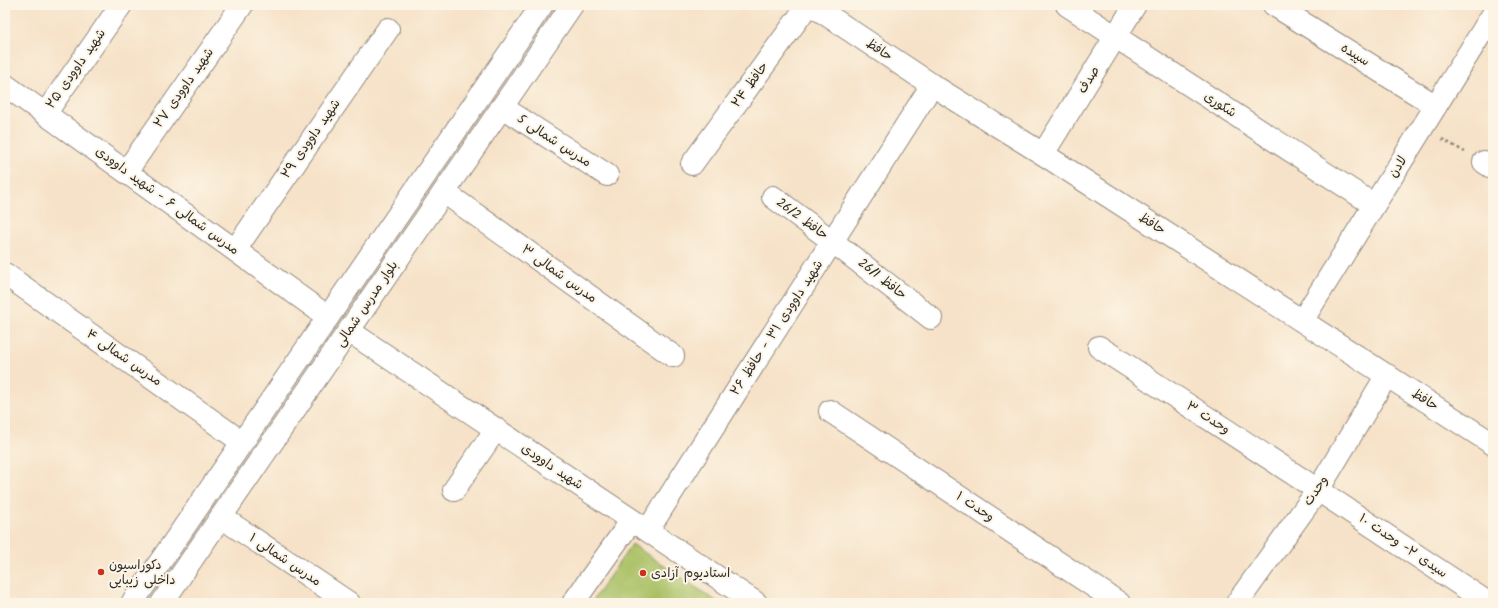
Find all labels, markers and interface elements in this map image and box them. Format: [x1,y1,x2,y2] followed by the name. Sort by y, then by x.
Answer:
[40,24,112,114] street label: شهید داوودی ۲۵
[861,33,897,67] street label: حافظ
[1336,38,1374,72] street label: سپیده
[148,43,220,133] street label: شهید داوودی ۲۷
[726,58,774,112] street label: حافظ ۲۴
[1072,62,1106,98] street label: صدف
[1199,87,1241,123] street label: شکوری
[276,95,346,183] street label: شهید داوودی ۲۹
[512,109,596,173] street label: مدرس شمالی 5
[91,141,243,261] street label: مدرس شمالی ۶ - شهید داوودی
[1383,152,1413,182] street label: لادن
[771,193,833,245] street label: حافظ 26/2
[1134,207,1170,241] street label: حافظ
[517,239,601,309] street label: مدرس شمالی ۳
[853,253,911,305] street label: حافظ 26/1
[330,256,404,352] street label: بلوار مدرس شمالی
[725,256,829,400] street label: شهید داوودی ۳۱ - حافظ ۲۶
[82,324,166,392] street label: مدرس شمالی ۴
[1407,383,1443,417] street label: حافظ
[1182,396,1234,440] street label: وحدت ۳
[517,438,587,496] street label: شهید داوودی
[1298,471,1334,511] street label: وحدت
[951,486,999,528] street label: وحدت ۱
[1354,508,1452,584] street label: سیدی ۲- وحدت ۱۰
[245,528,325,592] street label: مدرس شمالی ۱
[109,555,176,591] place label: دکوراسیون داخلی زیبایی
[651,563,730,584] place label: استادیوم آزادی
[96,567,106,577] marker: دکوراسیون داخلی زیبایی
[638,568,648,578] marker: استادیوم آزادی

